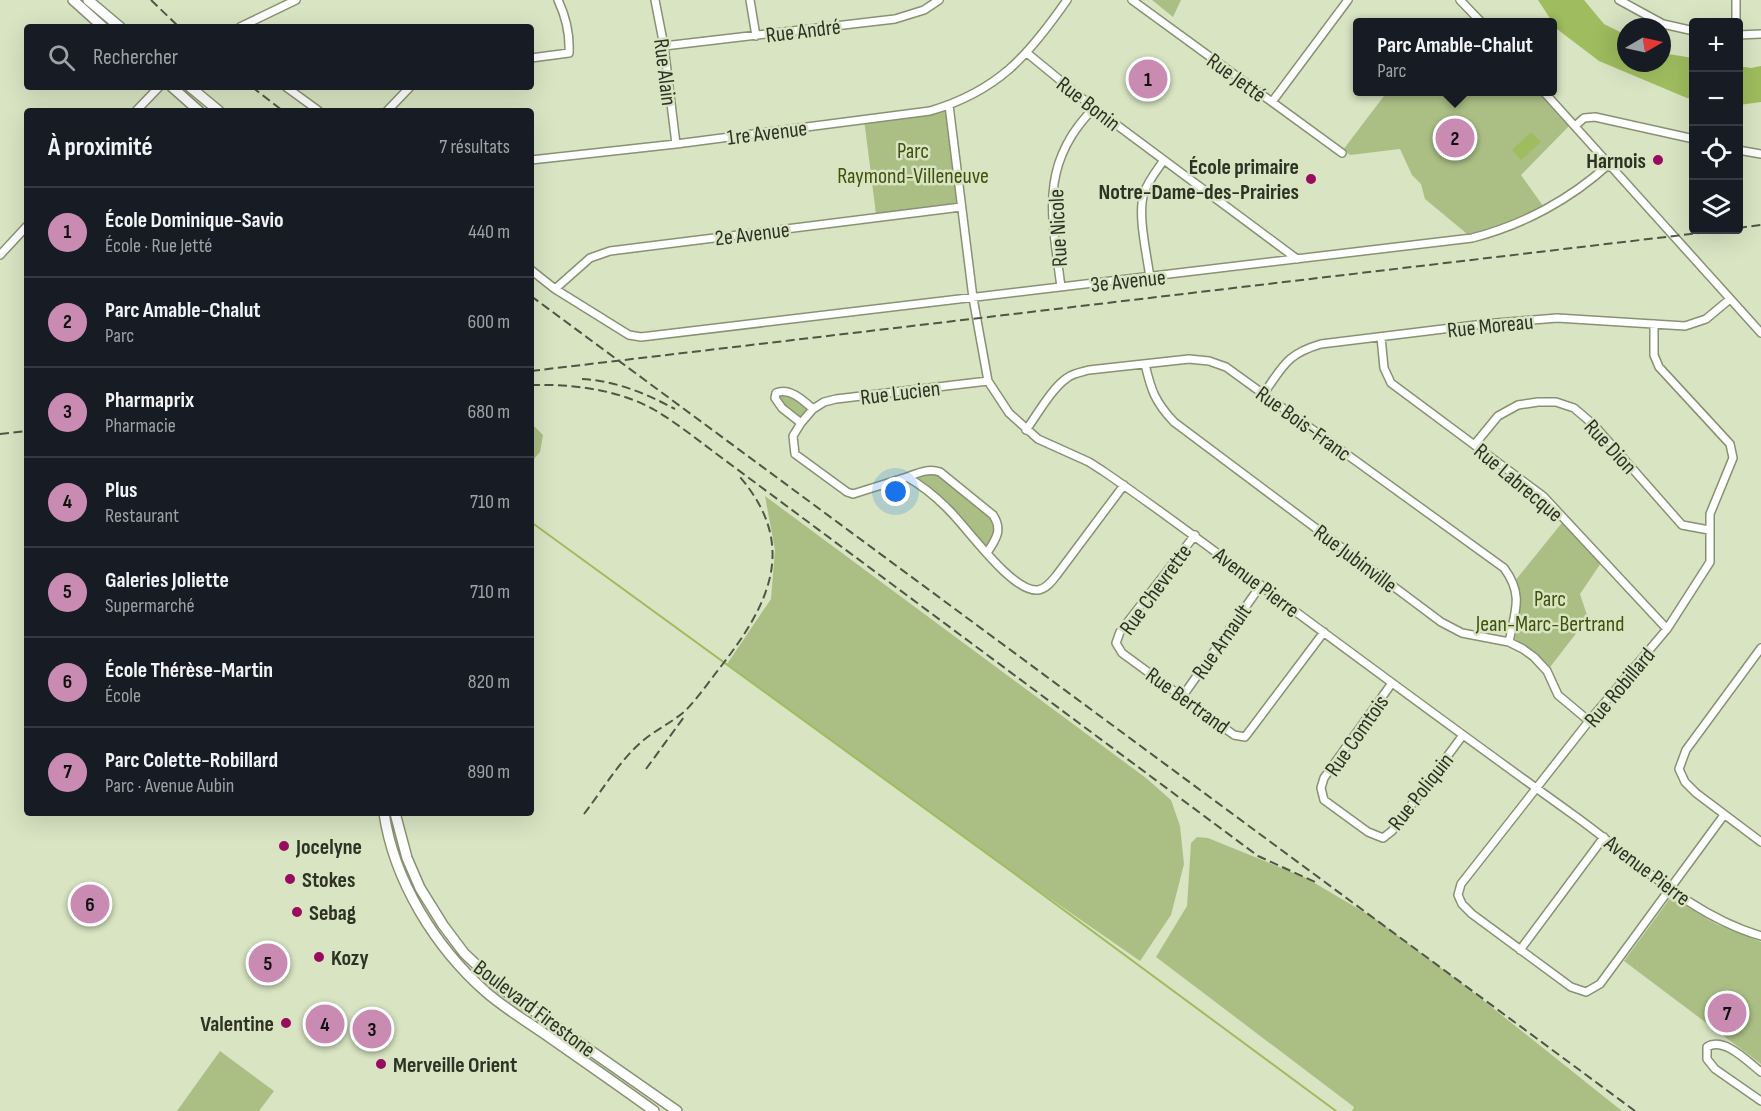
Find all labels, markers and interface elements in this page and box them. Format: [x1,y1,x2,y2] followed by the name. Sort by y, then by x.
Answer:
[764,14,842,49] street label: Rue André
[1353,18,1557,96] popup
[1617,18,1671,72] north arrow
[1689,18,1743,234] map controls
[1689,18,1743,72] button: +
[24,24,534,90] search box
[1377,32,1533,59] text: Parc Amable-Chalut
[647,37,682,107] street label: Rue Alain
[45,41,78,74] icon: search
[93,44,178,71] text: Rechercher
[1201,48,1271,109] street label: Rue Jetté
[1128,56,1168,101] pin: 1
[1377,59,1407,83] text: Parc
[1051,71,1125,137] street label: Rue Bonin
[1689,72,1743,126] button: −
[726,115,809,152] street label: 1re Avenue
[1436,116,1474,160] pin: 2
[1689,126,1743,180] button: locate
[48,132,153,163] text: À proximité
[439,135,510,159] text: 7 résultats
[837,138,989,190] park label: Parc Raymond-Villeneuve
[1586,148,1646,175] place label: Harnois
[1651,153,1665,167] marker: Harnois
[1098,154,1299,206] place label: École primaire Notre-Dame-des-Prairies
[1304,172,1318,186] marker: École primaire Notre-Dame-des-Prairies
[1689,180,1743,234] button: layers
[1043,188,1074,267] street label: Rue Nicole
[105,207,284,234] text: École Dominique-Savio
[713,217,791,252] street label: 2e Avenue
[64,220,71,244] text: 1
[468,220,510,244] text: 440 m
[105,234,212,258] text: École · Rue Jetté
[1089,264,1167,299] street label: 3e Avenue
[105,297,261,324] text: Parc Amable-Chalut
[1446,309,1535,344] street label: Rue Moreau
[63,310,72,334] text: 2
[467,310,510,334] text: 600 m
[105,324,134,348] text: Parc
[859,375,942,412] street label: Rue Lucien
[1250,380,1356,468] street label: Rue Bois-Franc
[105,387,194,414] text: Pharmaprix
[63,400,72,424] text: 3
[468,400,510,424] text: 680 m
[105,414,176,438] text: Pharmacie
[1578,414,1642,480] street label: Rue Dion
[1468,438,1568,528] street label: Rue Labrecque
[105,477,137,504] text: Plus
[881,477,910,506] your location
[63,490,72,514] text: 4
[470,490,510,514] text: 710 m
[105,504,179,528] text: Restaurant
[1308,519,1402,599] street label: Rue Jubinville
[1114,539,1198,641] street label: Rue Chevrette
[1207,542,1304,624] street label: Avenue Pierre
[105,567,229,594] text: Galeries Joliette
[63,580,72,604] text: 5
[470,580,510,604] text: 710 m
[1475,586,1624,638] park label: Parc Jean-Marc-Bertrand
[105,594,195,618] text: Supermarché
[1187,599,1258,685] street label: Rue Arnault
[1579,643,1661,733] street label: Rue Robillard
[105,657,273,684] text: École Thérèse-Martin
[1140,662,1234,741] street label: Rue Bertrand
[63,670,72,694] text: 6
[468,670,510,694] text: 820 m
[105,684,141,708] text: École
[1319,690,1395,782] street label: Rue Comtois
[105,747,278,774] text: Parc Colette-Robillard
[1383,748,1460,836] street label: Rue Poliquin
[63,760,72,784] text: 7
[467,760,510,784] text: 890 m
[105,774,234,798] text: Parc · Avenue Aubin
[1598,830,1695,912] street label: Avenue Pierre
[295,834,362,861] place label: Jocelyne
[277,839,291,853] marker: Jocelyne
[302,867,355,894] place label: Stokes
[283,872,297,886] marker: Stokes
[70,882,110,926] pin: 6
[309,900,356,927] place label: Sebag
[290,905,304,919] marker: Sebag
[248,940,288,986] pin: 5
[331,945,369,972] place label: Kozy
[312,950,326,964] marker: Kozy
[468,955,600,1064] street label: Boulevard Firestone
[1708,990,1746,1036] pin: 7
[306,1002,344,1046] pin: 4
[352,1006,392,1052] pin: 3
[200,1011,274,1038] place label: Valentine
[279,1016,293,1030] marker: Valentine
[393,1052,517,1079] place label: Merveille Orient
[374,1057,388,1071] marker: Merveille Orient

